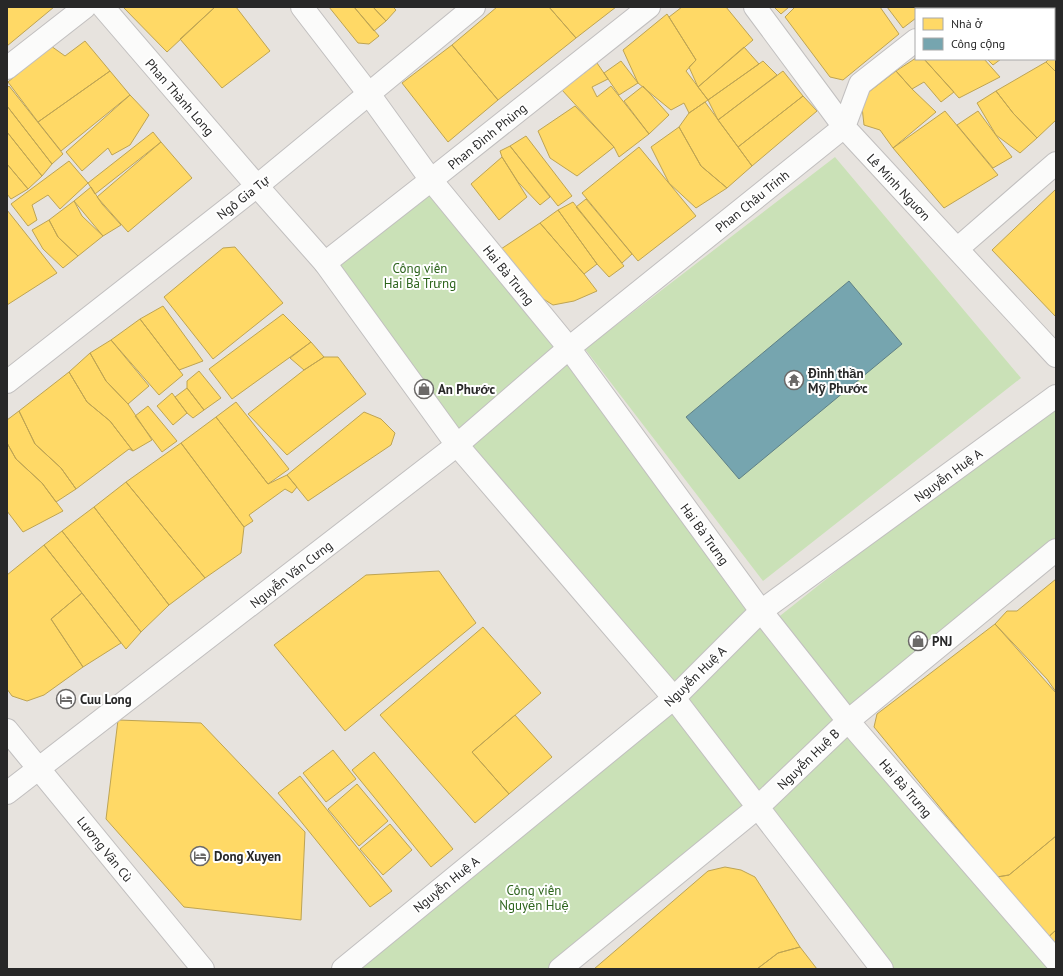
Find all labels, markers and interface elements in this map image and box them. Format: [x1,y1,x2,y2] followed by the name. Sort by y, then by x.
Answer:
[915,8,1055,60] legend
[951,16,983,31] text: Nhà ở
[951,36,1005,51] text: Công cộng
[142,55,218,139] street label: Phan Thành Long
[444,99,530,173] street label: Phan Đình Phùng
[863,150,934,225] street label: Lê Minh Nguơn
[712,166,793,236] street label: Phan Châu Trinh
[213,171,274,223] street label: Ngô Gia Tự
[479,242,538,309] street label: Hai Bà Trưng
[384,260,456,292] park label: Công viên Hai Bà Trưng
[807,365,868,397] place label: Đình thần Mỹ Phước
[783,369,805,391] temple icon: Đình thần Mỹ Phước
[413,378,435,400] shop icon: An Phước
[438,381,495,398] place label: An Phước
[911,445,986,506] street label: Nguyễn Huệ A
[676,500,733,569] street label: Hai Bà Trưng
[247,537,336,612] street label: Nguyễn Văn Cưng
[907,630,929,652] shop icon: PNJ
[932,633,952,650] place label: PNJ
[661,642,730,710] street label: Nguyễn Huệ A
[55,688,77,710] hotel icon: Cuu Long
[80,691,132,708] place label: Cuu Long
[773,725,843,793] street label: Nguyễn Huệ B
[875,755,936,821] street label: Hai Bà Trưng
[73,813,136,886] street label: Lương Vãn Cù
[189,845,211,867] hotel icon: Dong Xuyen
[214,848,281,865] place label: Dong Xuyen
[410,852,483,916] street label: Nguyễn Huệ A
[499,882,569,914] park label: Công viên Nguyễn Huệ

